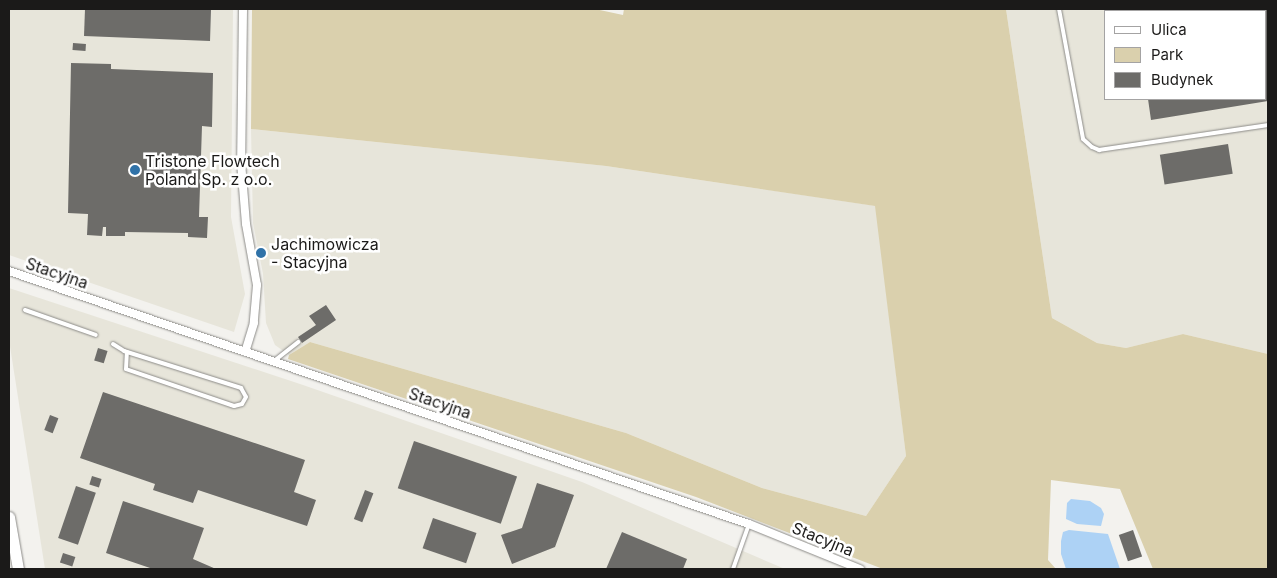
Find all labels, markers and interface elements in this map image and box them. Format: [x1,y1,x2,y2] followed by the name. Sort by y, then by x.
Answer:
[1104,10,1267,100] legend
[1151,20,1187,39] text: Ulica
[1151,45,1183,64] text: Park
[1151,70,1213,89] text: Budynek
[145,151,280,189] place label: Tristone Flowtech Poland Sp. z o.o.
[129,164,141,176] marker: Tristone Flowtech Poland Sp. z o.o.
[271,234,379,272] place label: Jachimowicza - Stacyjna
[255,247,267,259] marker: Jachimowicza - Stacyjna
[23,253,91,293] street label: Stacyjna
[406,383,474,423] street label: Stacyjna
[789,518,857,560] street label: Stacyjna

